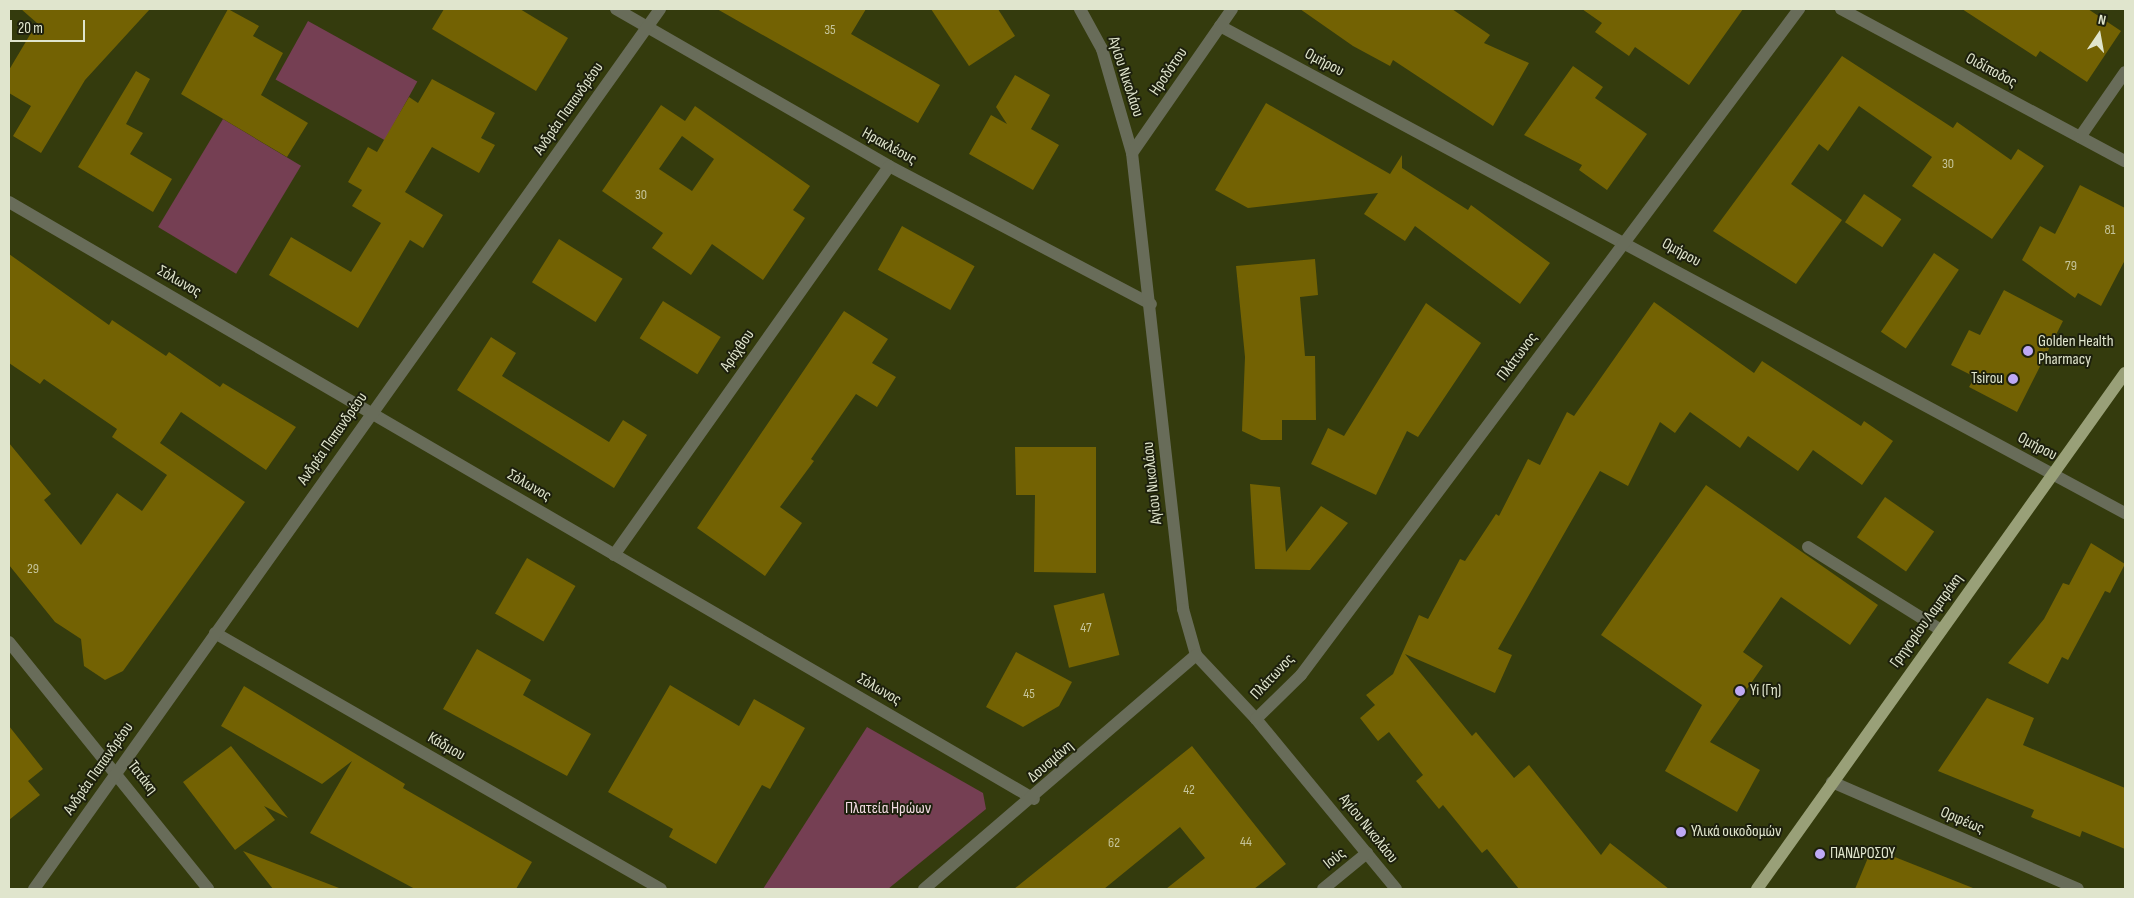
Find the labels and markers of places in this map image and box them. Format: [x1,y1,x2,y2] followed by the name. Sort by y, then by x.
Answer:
[2038,332,2114,370] place label: Golden Health Pharmacy
[2022,345,2034,357] marker: Golden Health Pharmacy
[1971,369,2003,389] place label: Tsirou
[2007,373,2019,385] marker: Tsirou
[1750,681,1781,701] place label: Yi (Γη)
[1734,685,1746,697] marker: Yi (Γη)
[1691,822,1781,842] place label: Υλικά οικοδομών
[1675,826,1687,838] marker: Υλικά οικοδομών
[1830,844,1895,864] place label: ΠΑΝΔΡΟΣΟΥ
[1814,848,1826,860] marker: ΠΑΝΔΡΟΣΟΥ

